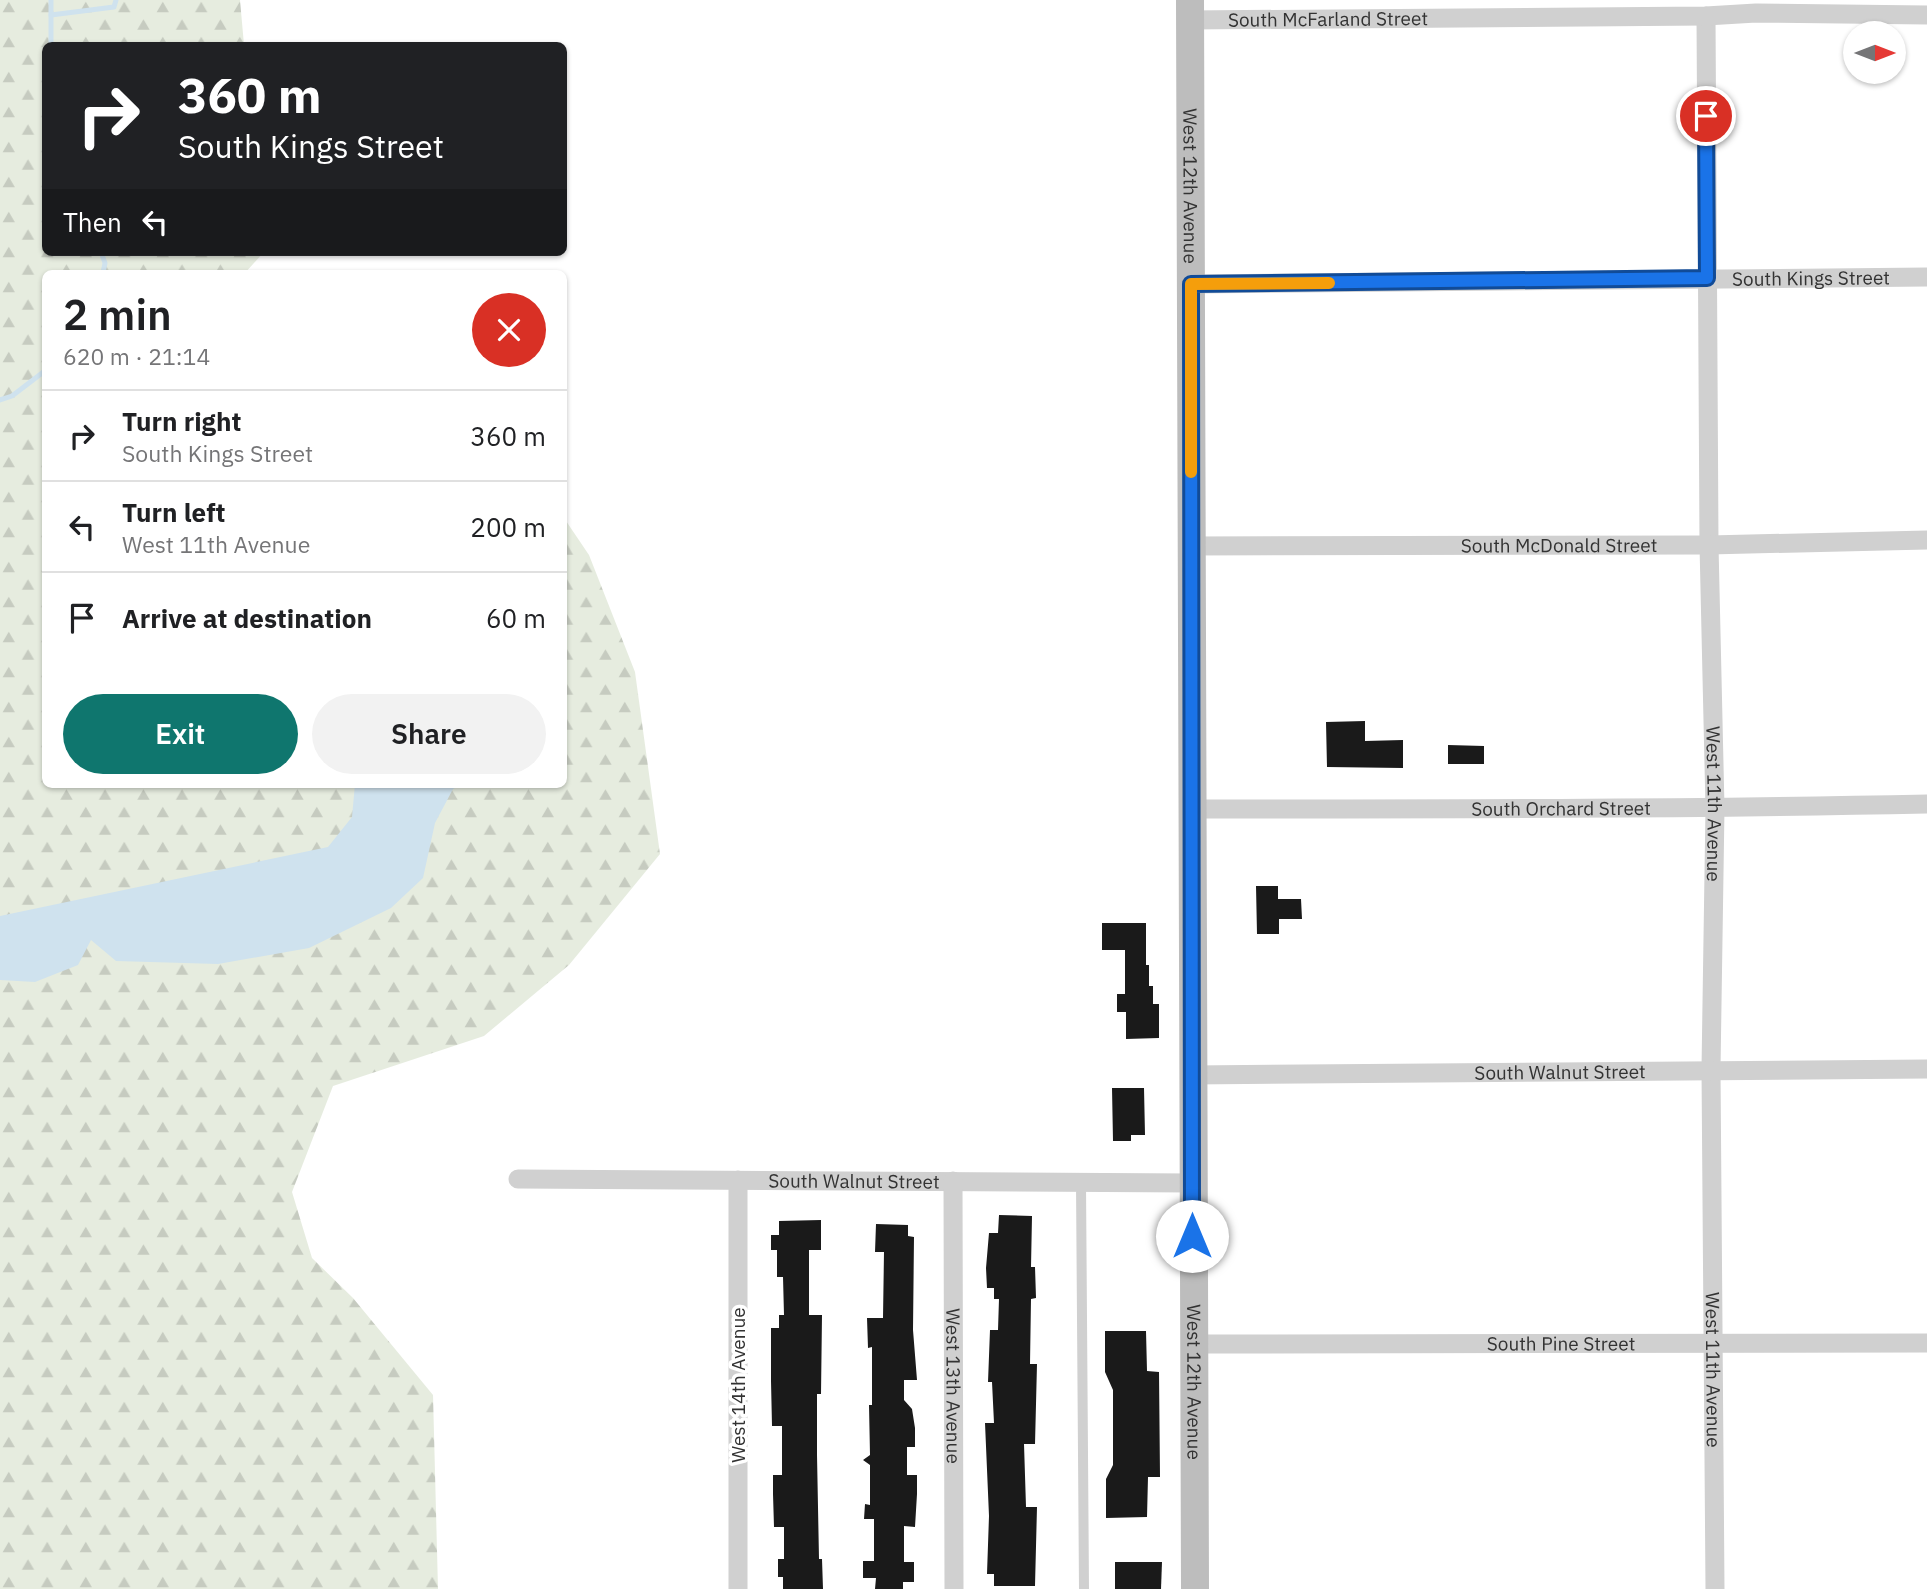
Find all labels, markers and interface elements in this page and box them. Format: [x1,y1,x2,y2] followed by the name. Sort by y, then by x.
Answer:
[1228,6,1428,32] street label: South McFarland Street
[1843,21,1906,84] north arrow
[1843,21,1906,84] map controls
[178,63,322,126] text: 360 m
[63,70,154,161] icon: right
[1676,86,1736,146] pin
[1687,97,1725,135] icon: arrive
[1178,108,1203,264] street label: West 12th Avenue
[178,125,444,167] text: South Kings Street
[136,203,174,241] icon: left
[63,205,122,239] text: Then
[1732,265,1890,291] street label: South Kings Street
[63,287,172,342] text: 2 min
[472,293,546,367] button: close
[63,341,210,371] text: 620 m · 21:14
[122,404,241,438] text: Turn right
[63,417,101,455] icon: right
[470,419,546,453] text: 360 m
[122,438,313,468] text: South Kings Street
[122,495,225,529] text: Turn left
[63,508,101,546] icon: left
[470,510,546,544] text: 200 m
[122,529,310,559] text: West 11th Avenue
[1461,533,1657,557] street label: South McDonald Street
[63,599,101,637] icon: arrive
[122,601,372,635] text: Arrive at destination
[486,601,546,635] text: 60 m
[63,694,298,774] button: Exit
[312,694,546,774] button: Share
[1701,726,1727,882] street label: West 11th Avenue
[1471,796,1651,821] street label: South Orchard Street
[1474,1059,1646,1085] street label: South Walnut Street
[768,1168,940,1194] street label: South Walnut Street
[1155,1199,1229,1273] position arrow
[1701,1292,1726,1448] street label: West 11th Avenue
[1182,1304,1207,1460] street label: West 12th Avenue
[726,1307,750,1463] street label: West 14th Avenue
[941,1308,966,1464] street label: West 13th Avenue
[1487,1331,1635,1356] street label: South Pine Street

